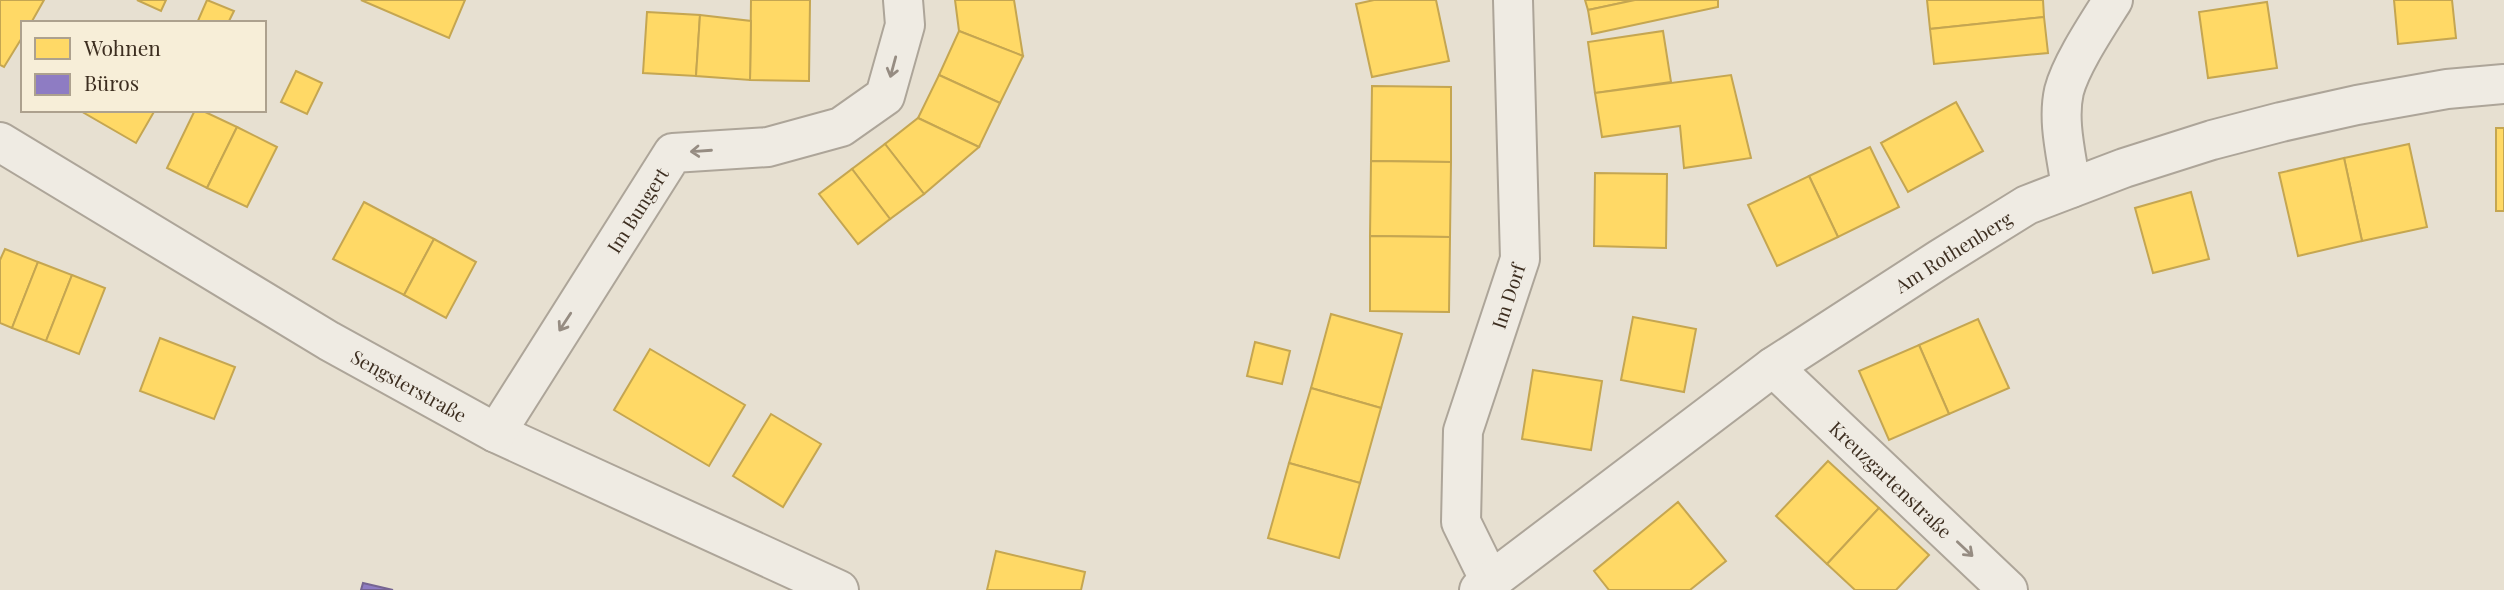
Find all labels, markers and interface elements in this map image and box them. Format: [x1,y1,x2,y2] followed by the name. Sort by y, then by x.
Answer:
[21,21,266,112] legend
[83,33,161,61] text: Wohnen
[886,55,899,77] one-way arrow
[84,68,139,96] text: Büros
[690,145,713,158] one-way arrow
[600,162,674,258] street label: Im Bungert
[1889,205,2017,299] street label: Am Rothenberg
[1485,259,1531,332] street label: Im Dorf
[558,311,572,331] one-way arrow
[347,343,472,427] street label: Sengsterstraße
[1824,415,1958,544] street label: Kreuzgartenstraße
[1955,540,1973,557] one-way arrow

